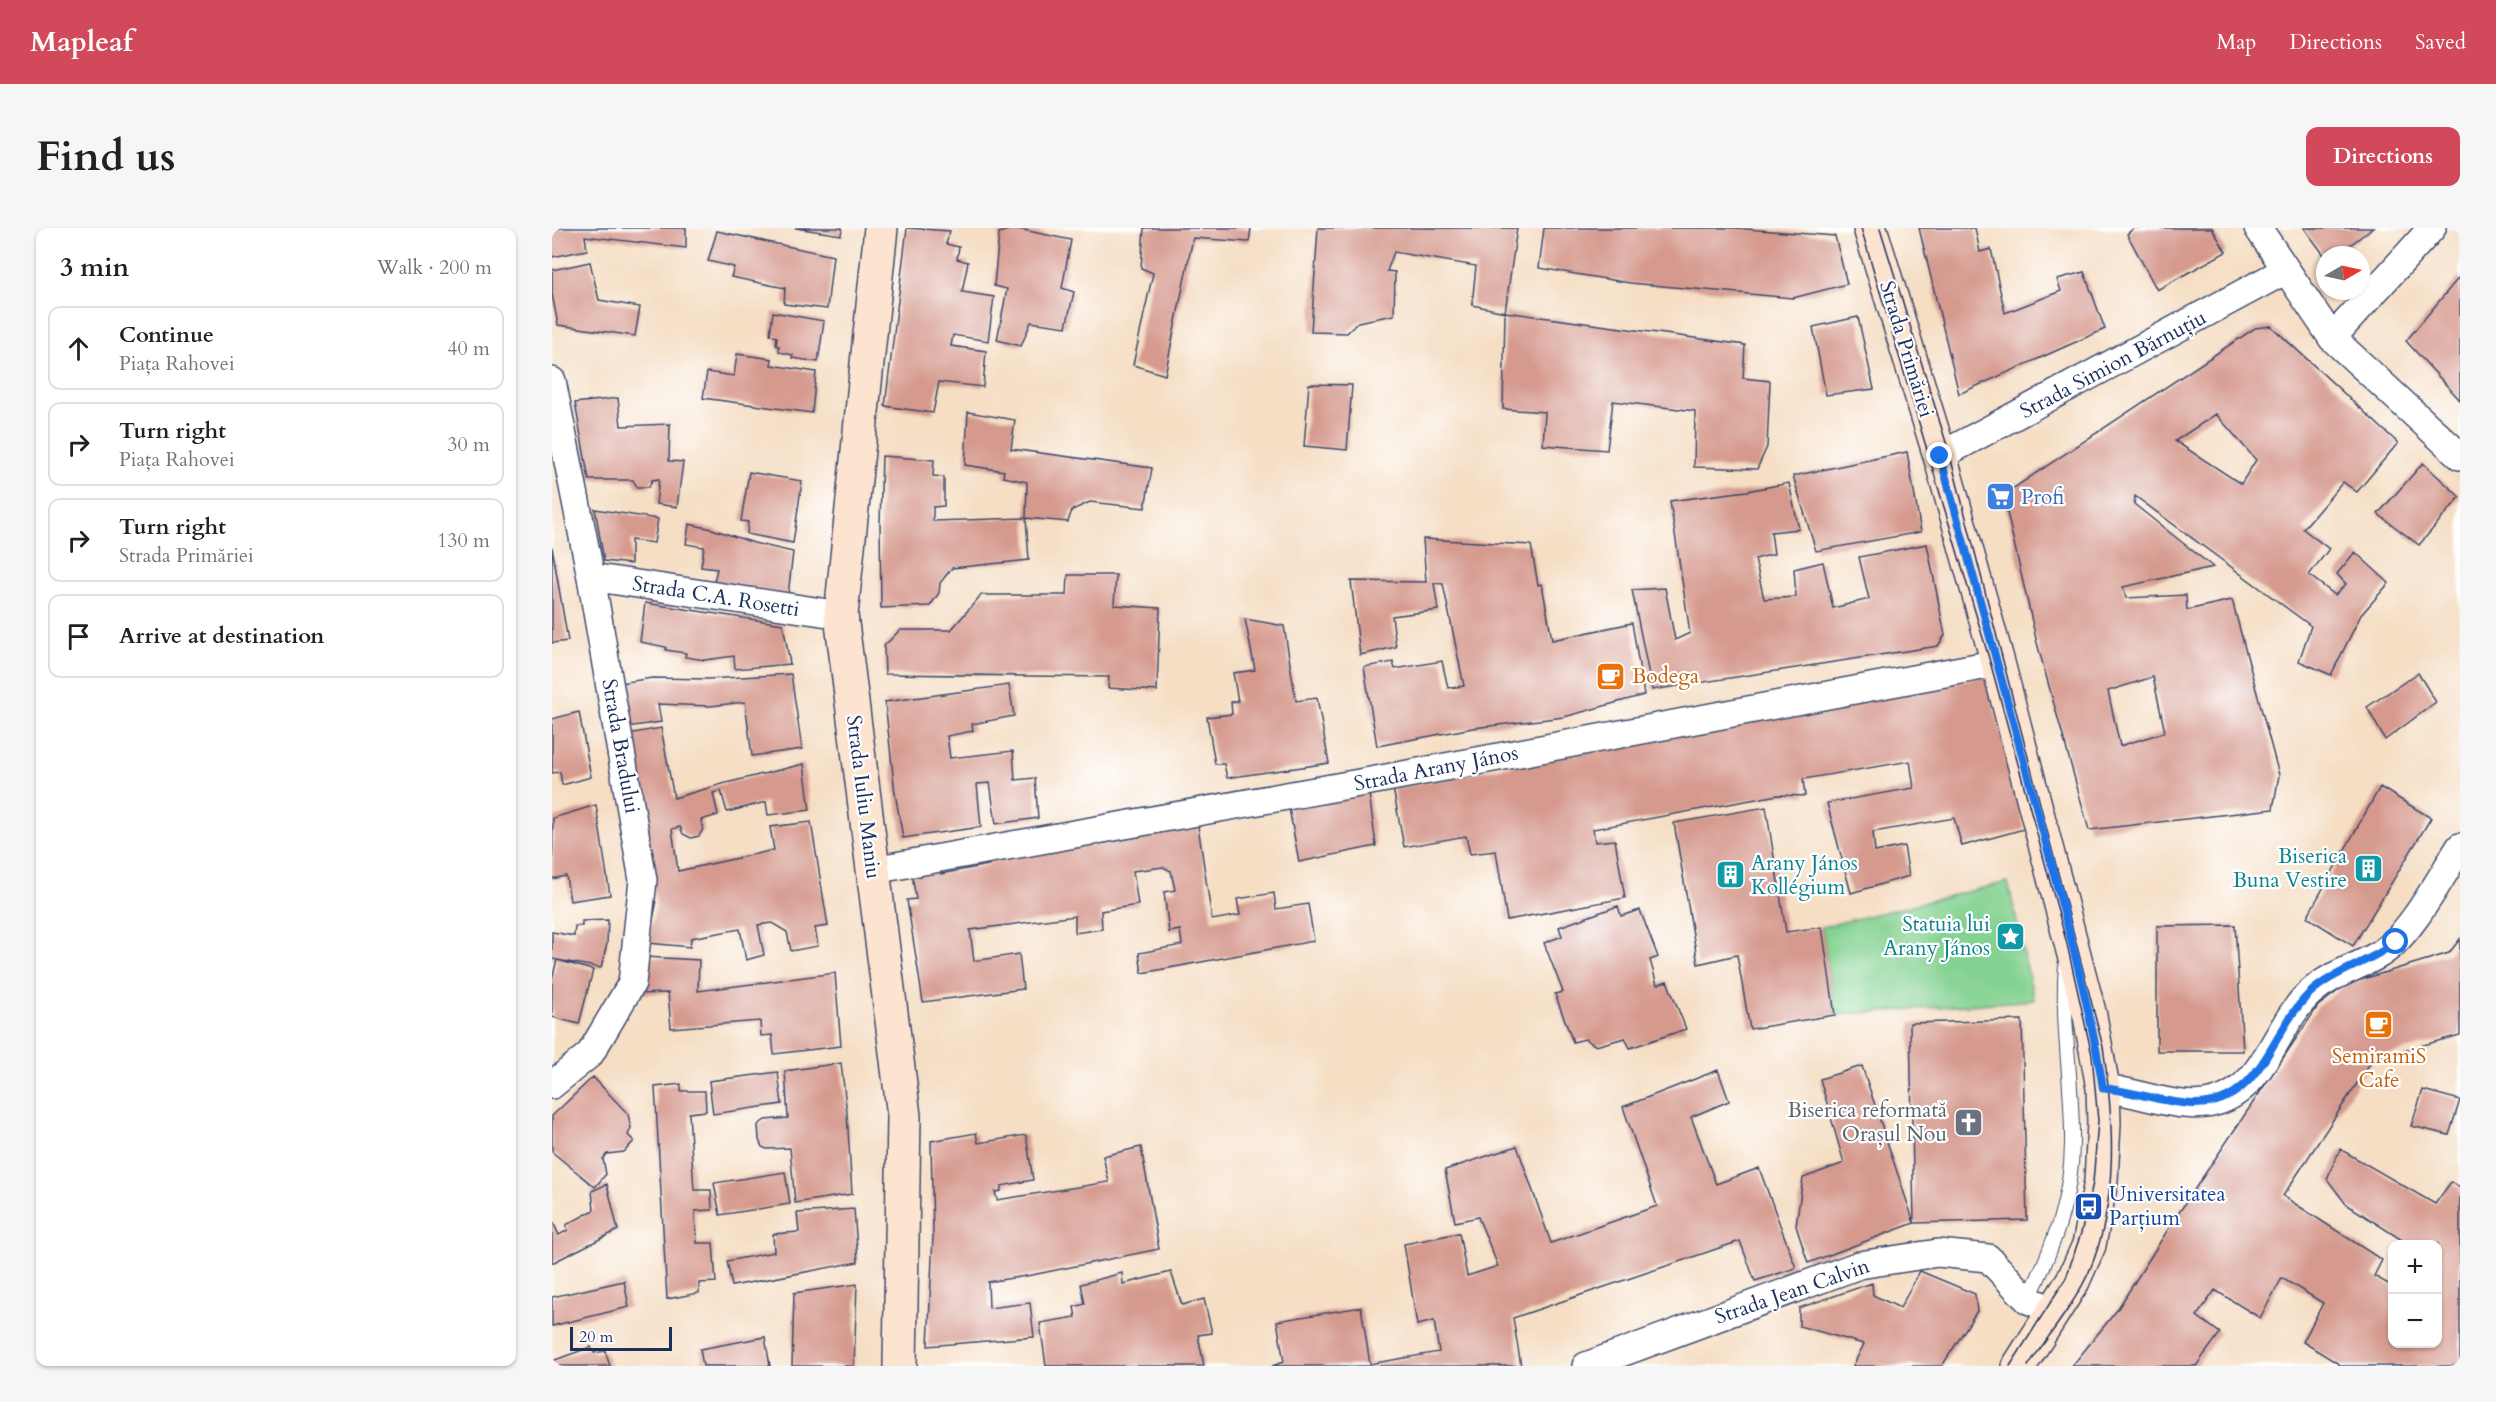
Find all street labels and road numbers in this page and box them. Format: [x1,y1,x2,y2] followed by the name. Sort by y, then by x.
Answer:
[1872,277,1941,421] street label: Strada Primăriei
[2015,303,2212,426] street label: Strada Simion Bărnuțiu
[630,569,802,624] street label: Strada C.A. Rosetti
[594,676,647,816] street label: Strada Bradului
[839,713,888,881] street label: Strada Iuliu Maniu
[1352,738,1521,799] street label: Strada Arany János
[1711,1251,1874,1332] street label: Strada Jean Calvin

